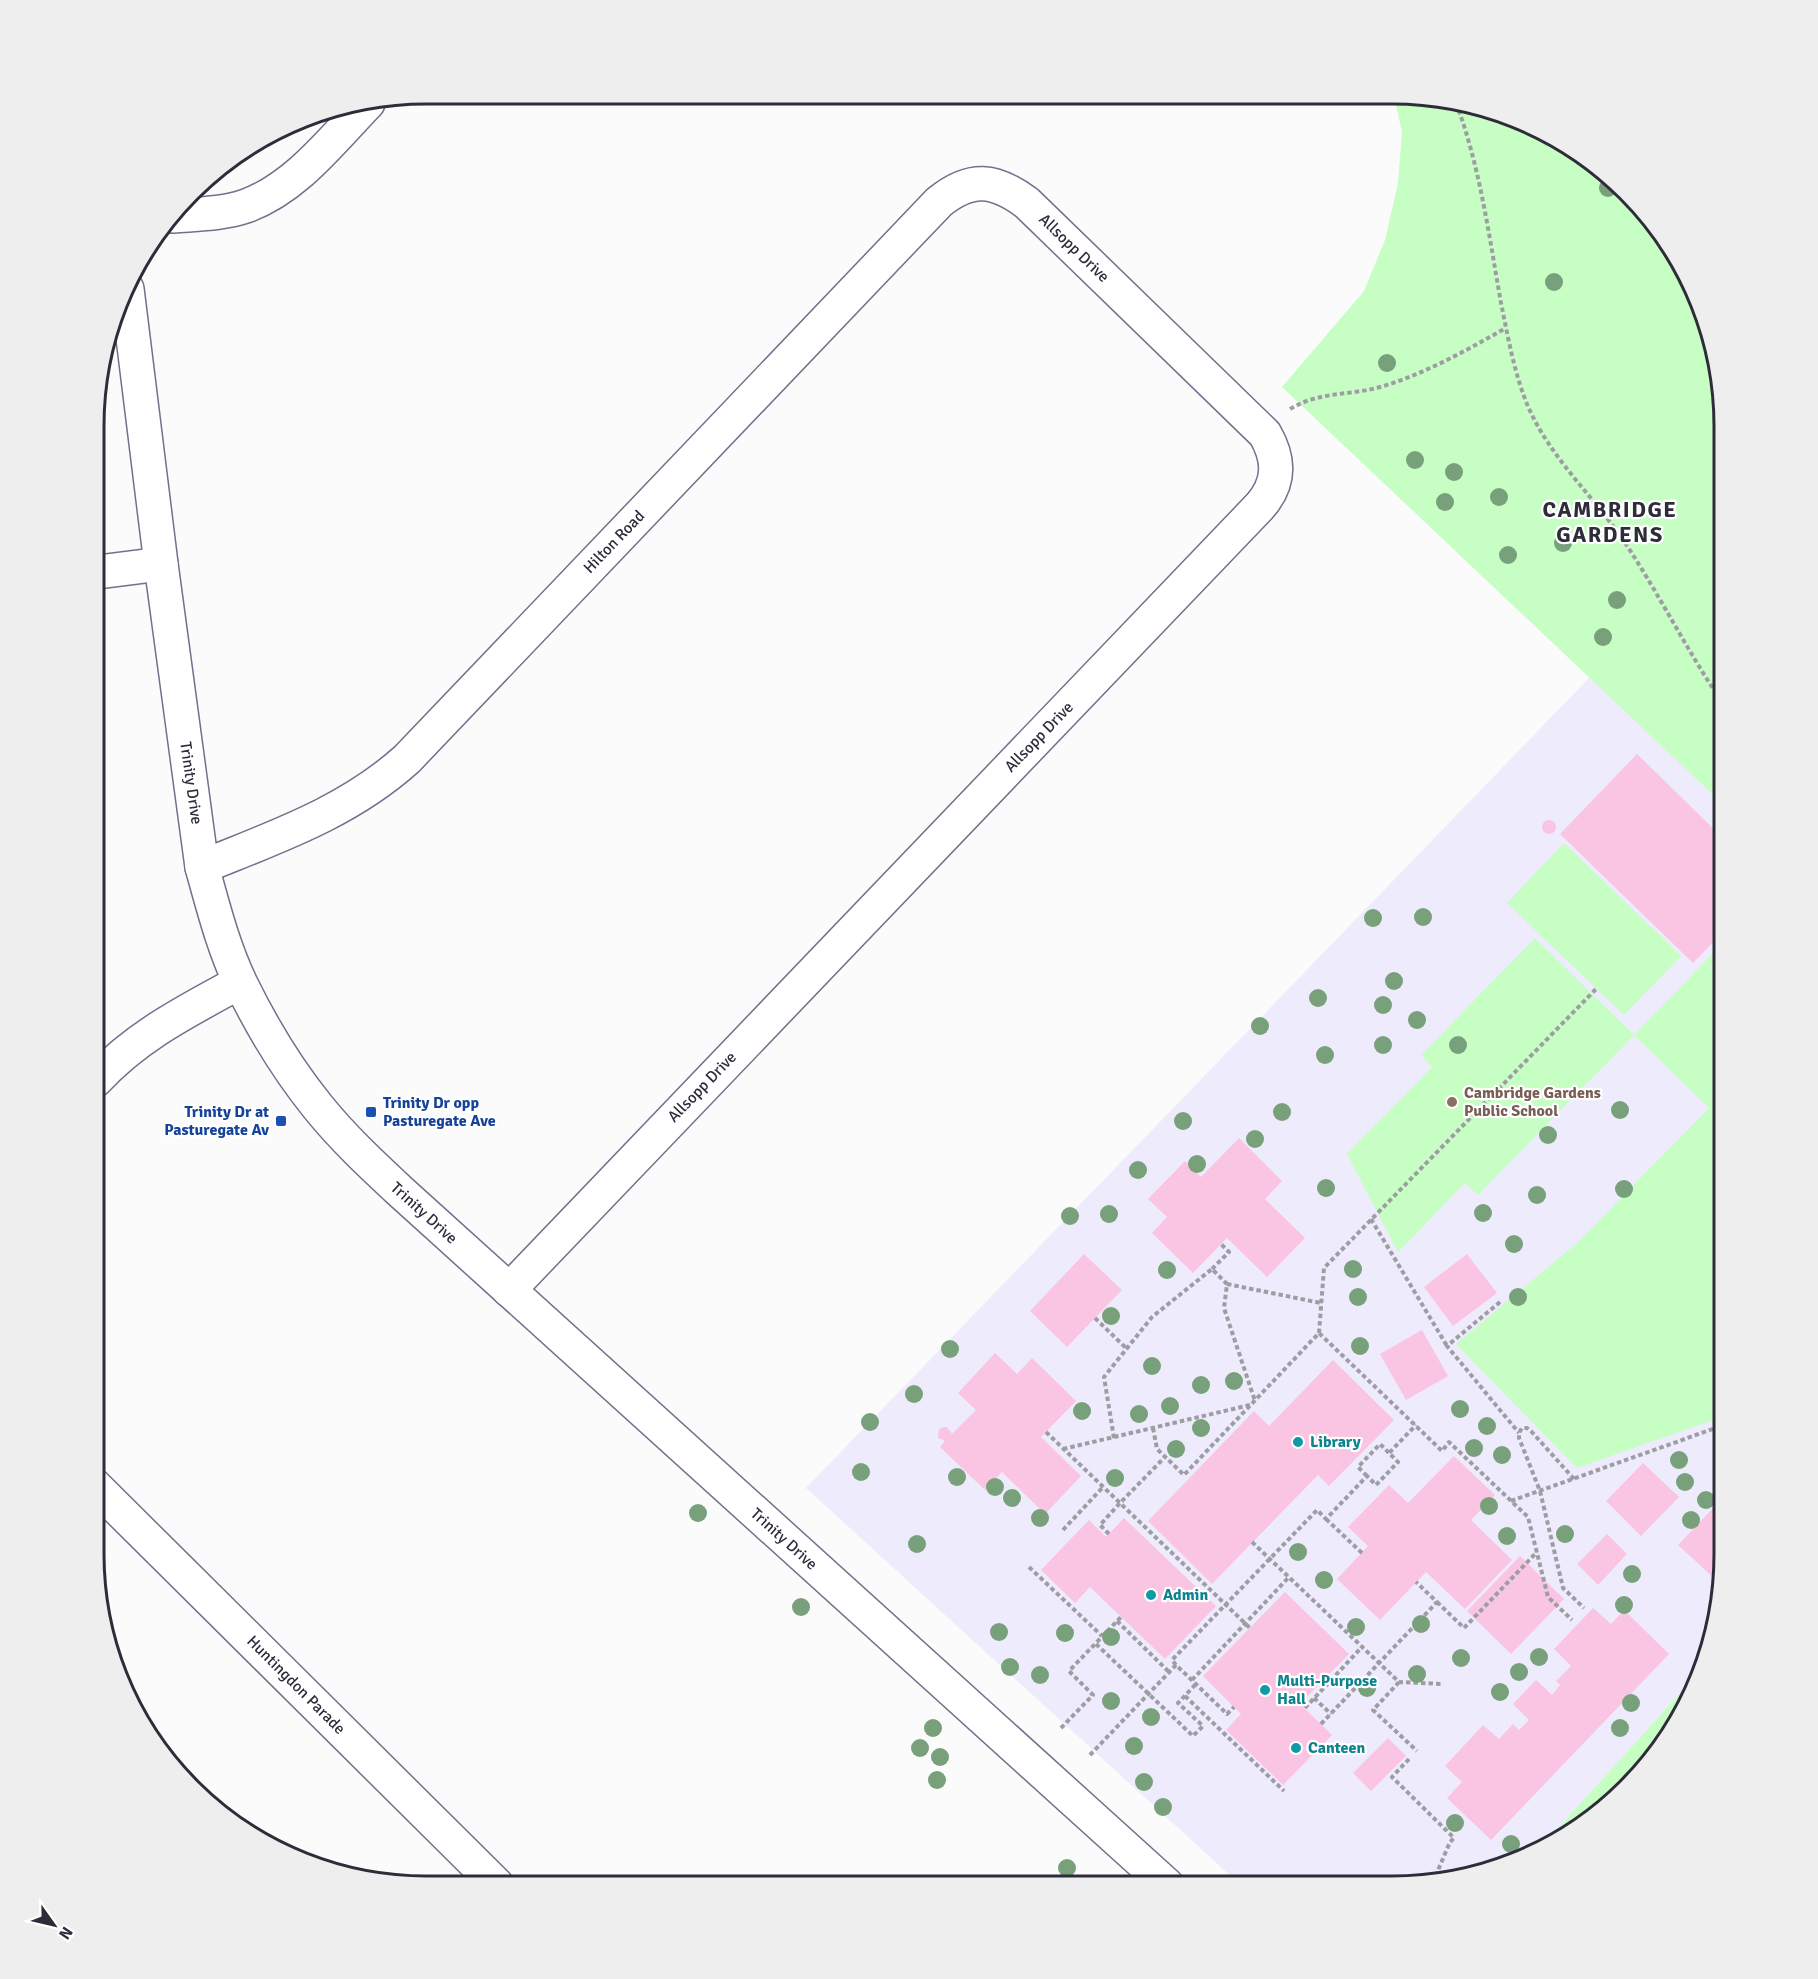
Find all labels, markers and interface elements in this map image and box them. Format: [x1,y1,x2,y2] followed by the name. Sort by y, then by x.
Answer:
[1035,209,1113,287] street label: Allsopp Drive
[1543,496,1677,548] district label: CAMBRIDGE GARDENS
[579,506,649,578] street label: Hilton Road
[1000,698,1078,776] street label: Allsopp Drive
[175,740,207,826] street label: Trinity Drive
[663,1048,741,1126] street label: Allsopp Drive
[1464,1083,1601,1121] place label: Cambridge Gardens Public School
[383,1093,496,1131] place label: Trinity Dr opp Pasturegate Ave
[1445,1095,1459,1109] marker: Cambridge Gardens Public School
[164,1102,269,1140] place label: Trinity Dr at Pasturegate Av
[364,1105,378,1119] marker: Trinity Dr opp Pasturegate Ave
[274,1114,288,1128] marker: Trinity Dr at Pasturegate Av
[386,1178,462,1248] street label: Trinity Drive
[1310,1432,1361,1452] place label: Library
[1291,1435,1305,1449] marker: Library
[746,1504,822,1574] street label: Trinity Drive
[1163,1585,1208,1605] place label: Admin
[1144,1588,1158,1602] marker: Admin
[242,1631,350,1739] street label: Huntingdon Parade
[1277,1671,1377,1709] place label: Multi-Purpose Hall
[1258,1683,1272,1697] marker: Multi-Purpose Hall
[1308,1738,1365,1758] place label: Canteen
[1289,1741,1303,1755] marker: Canteen
[24,1895,84,1955] north arrow
[54,1923,77,1943] text: N

